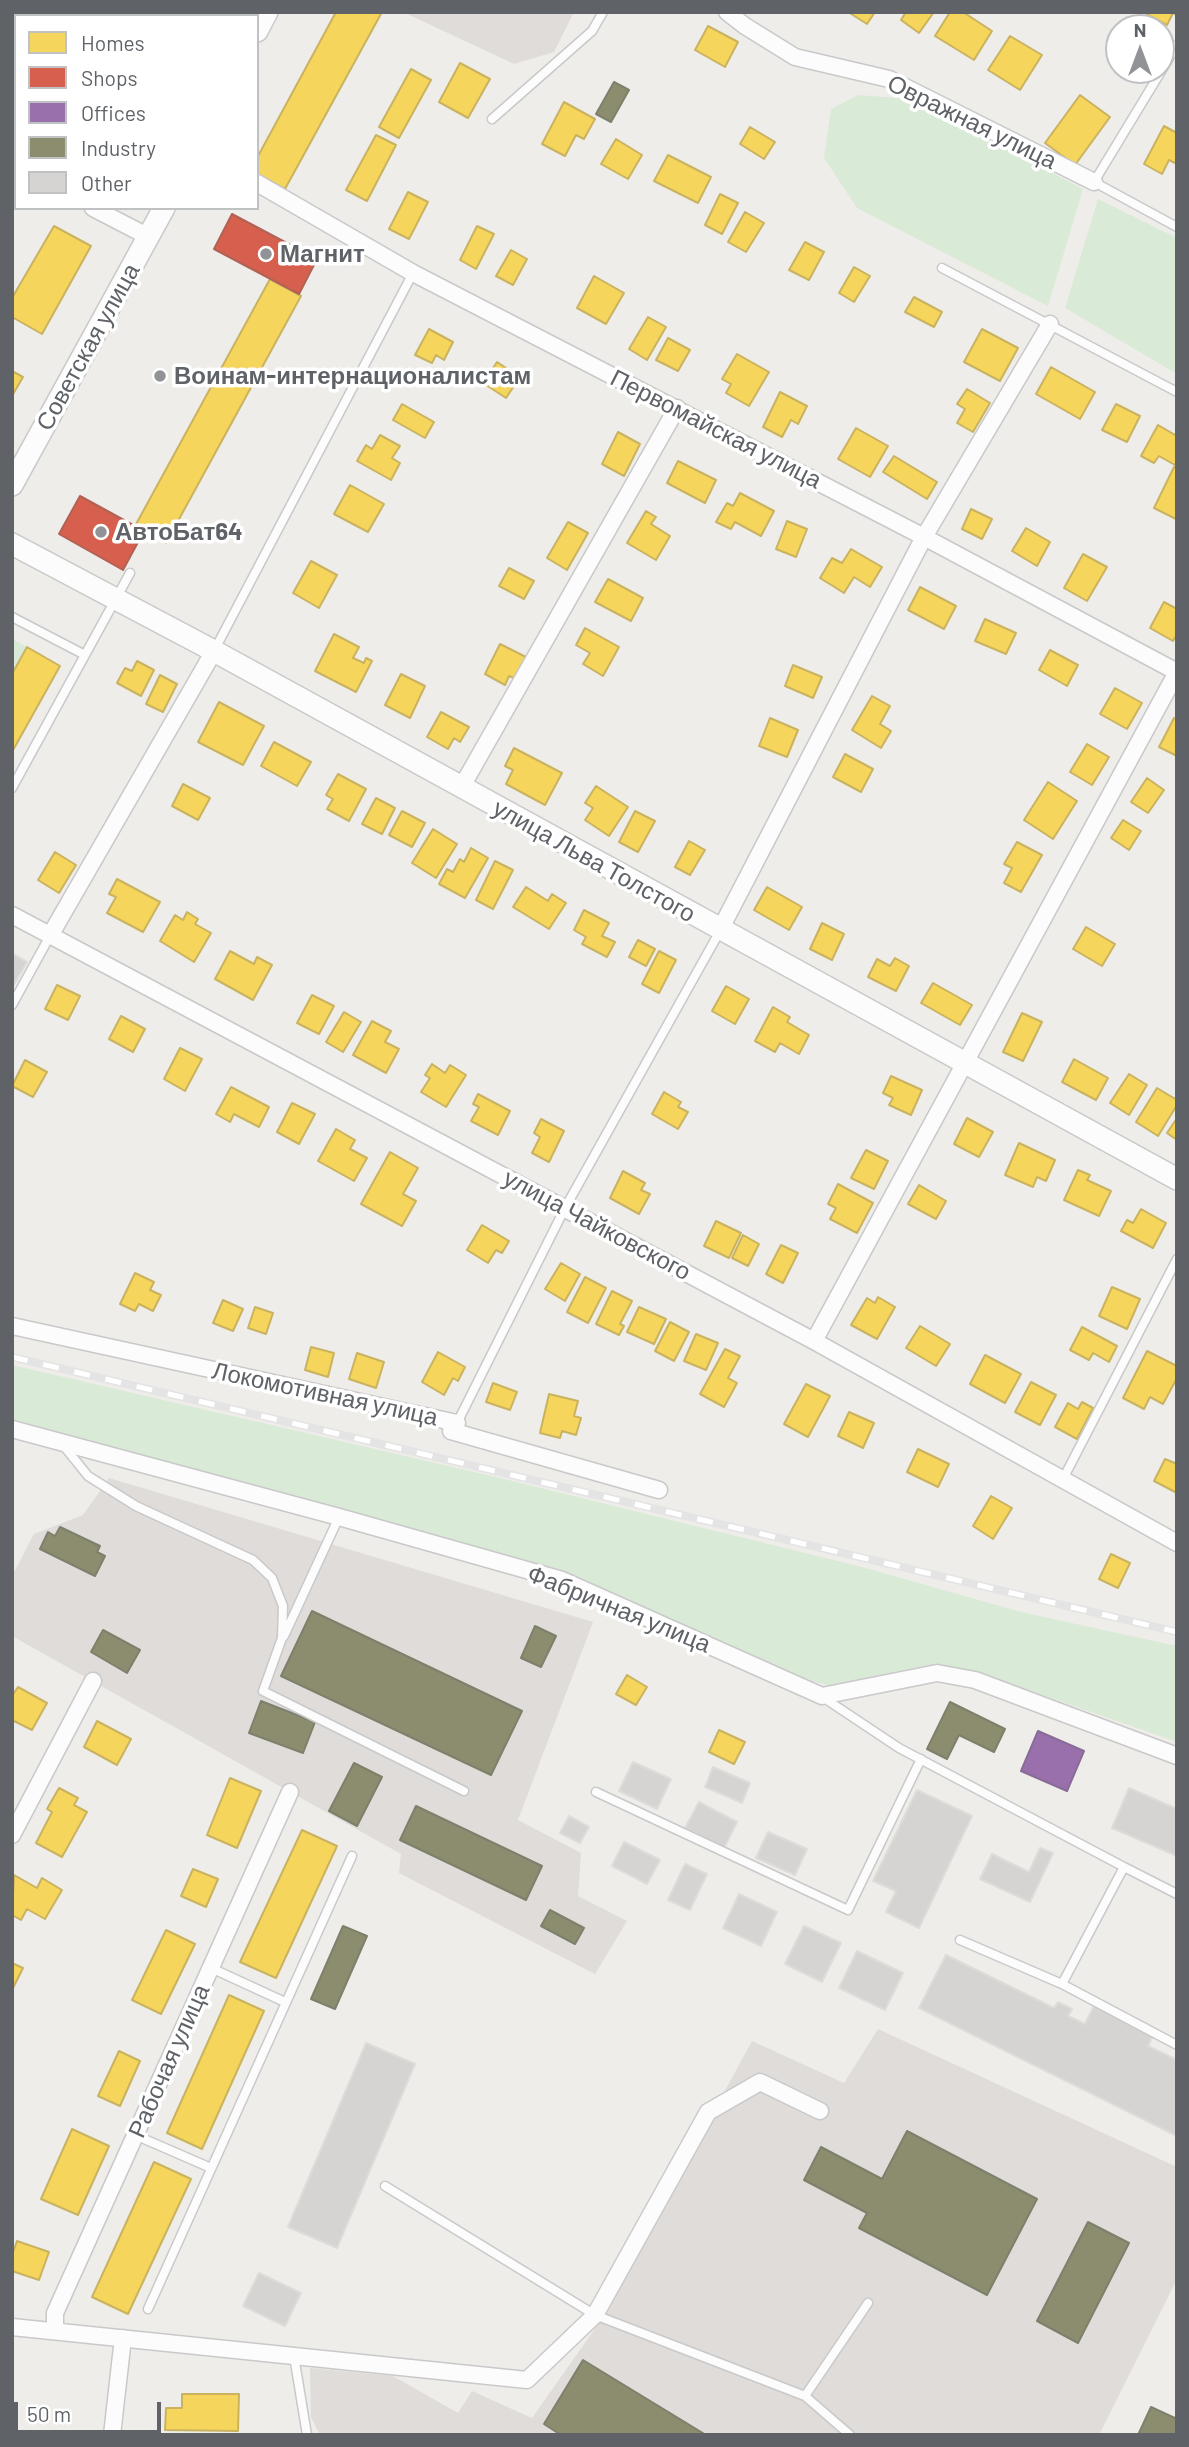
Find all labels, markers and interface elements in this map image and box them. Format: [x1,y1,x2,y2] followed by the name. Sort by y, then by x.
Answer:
[14,14,259,210] legend
[1105,14,1175,84] north arrow
[1134,18,1146,41] text: N
[81,30,145,55] text: Homes
[81,65,138,90] text: Shops
[883,69,1061,175] street label: Овражная улица
[81,100,146,125] text: Offices
[81,135,156,160] text: Industry
[81,170,132,195] text: Other
[280,240,365,268] place label: Магнит
[258,246,274,262] marker: Магнит
[30,258,146,436] street label: Советская улица
[174,362,531,390] place label: Воинам-интернационалистам
[606,363,826,495] street label: Первомайская улица
[152,368,168,384] marker: Воинам-интернационалистам
[115,518,243,546] place label: АвтоБат64
[93,524,109,540] marker: АвтоБат64
[488,793,700,929] street label: улица Льва Толстого
[498,1164,696,1286] street label: улица Чайковского
[209,1356,441,1432] street label: Локомотивная улица
[523,1559,715,1659] street label: Фабричная улица
[122,1980,216,2142] street label: Рабочая улица
[18,2388,164,2432] scale bar
[27,2401,71,2426] text: 50 m

